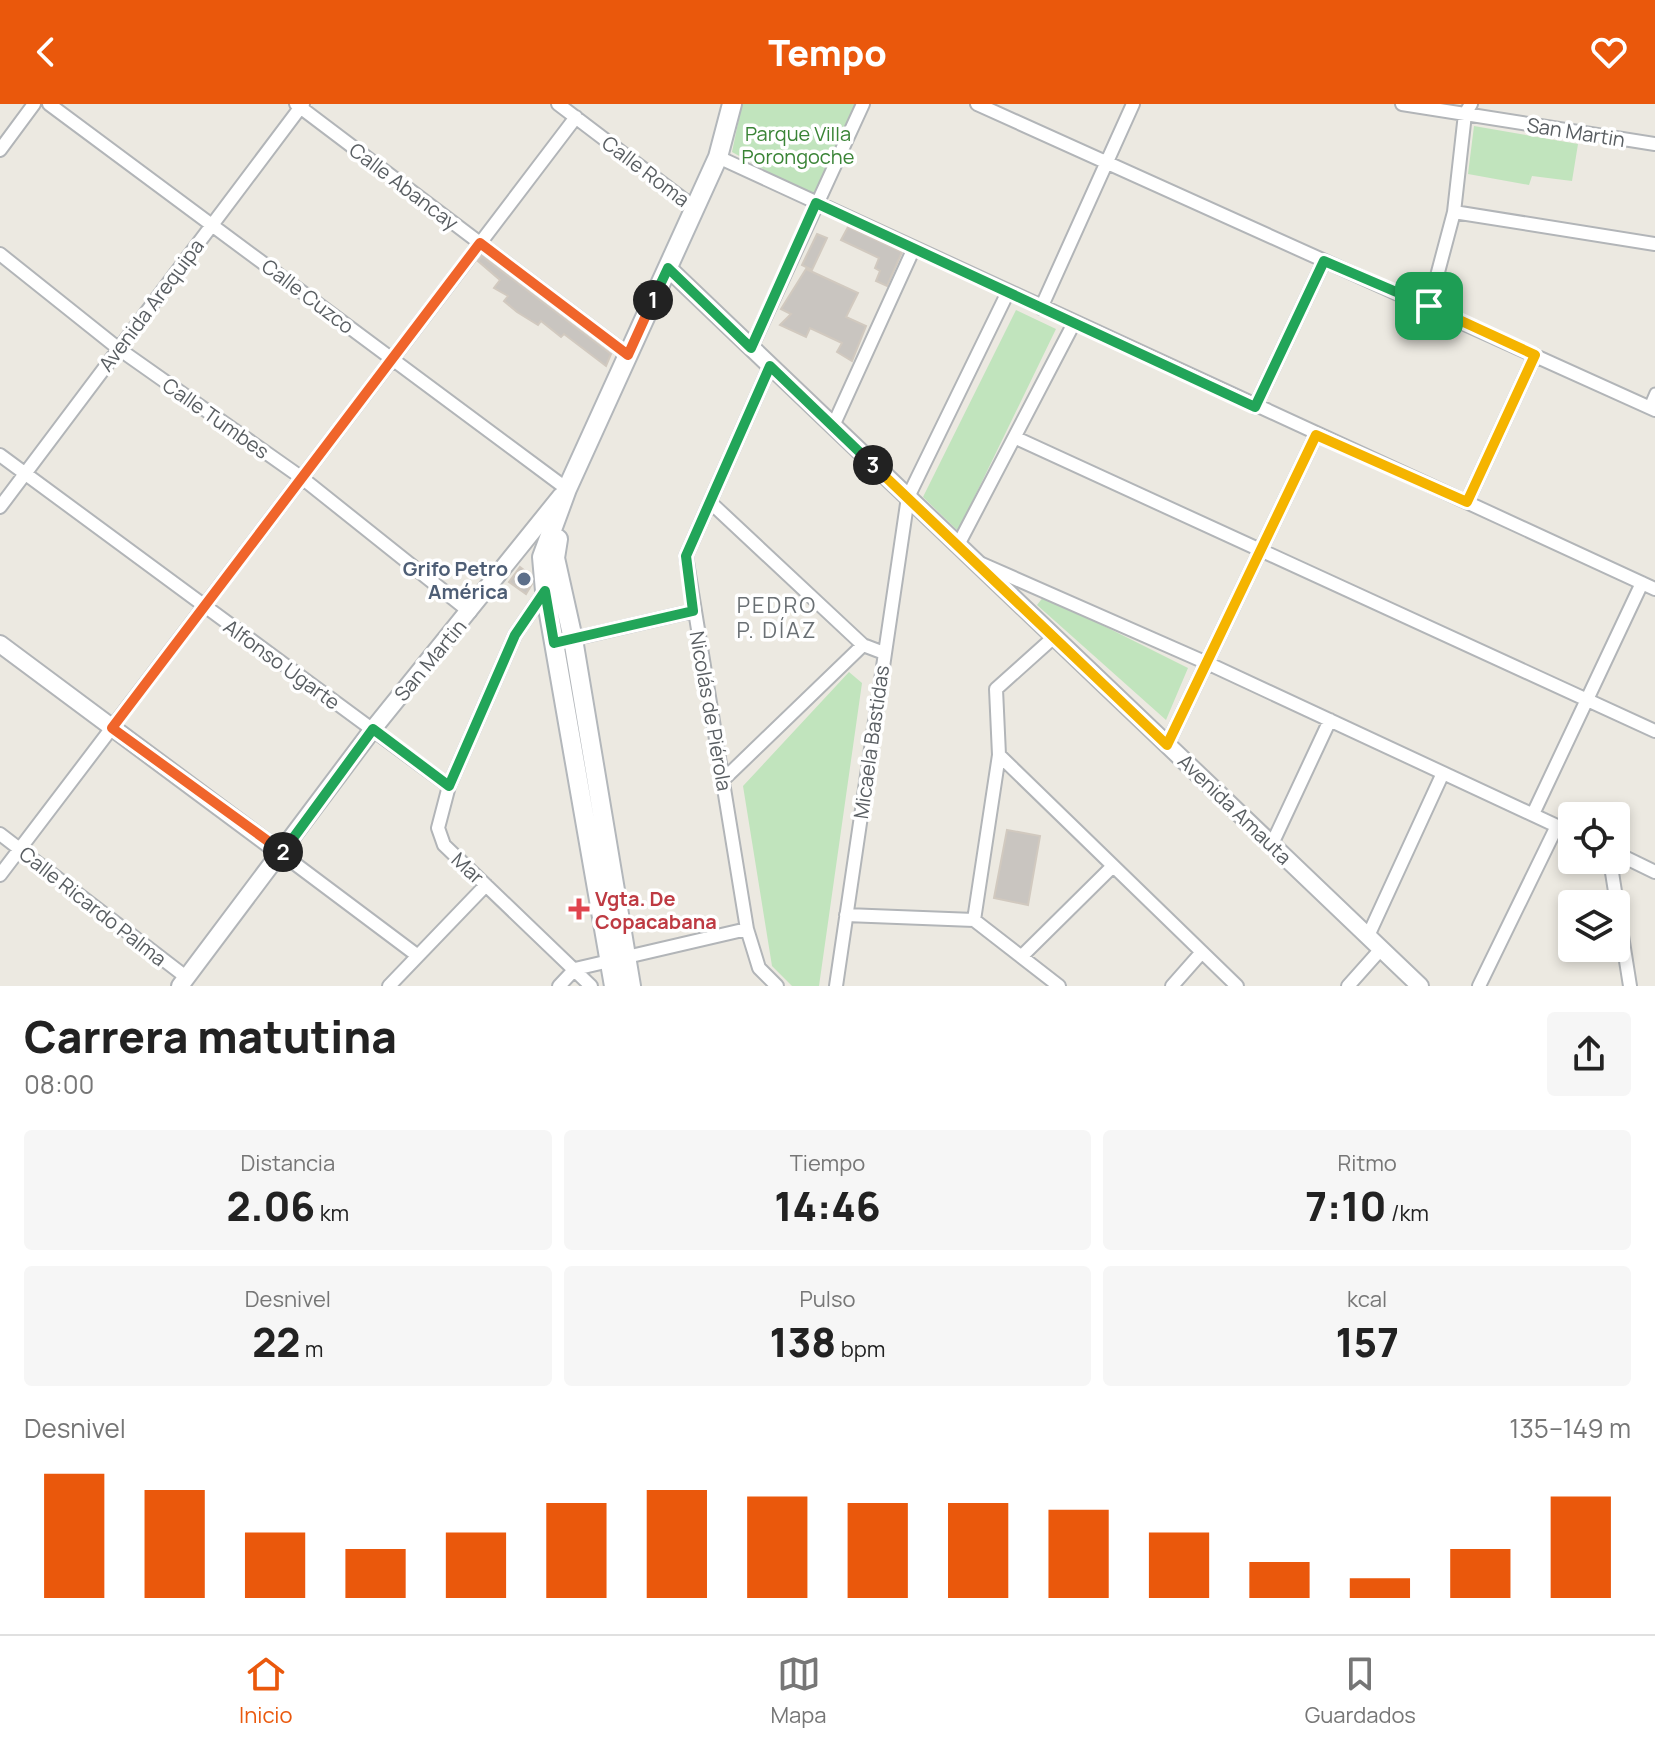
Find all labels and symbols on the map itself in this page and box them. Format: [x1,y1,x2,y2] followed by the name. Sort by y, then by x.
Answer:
[1525,111,1627,153] street label: San Martin
[742,120,854,170] park label: Parque Villa Porongoche
[597,129,695,213] street label: Calle Roma
[344,136,464,236] street label: Calle Abancay
[92,233,210,377] street label: Avenida Arequipa
[256,252,360,340] street label: Calle Cuzco
[1395,272,1463,340] pin
[633,280,673,320] pin: 1
[157,371,275,465] street label: Calle Tumbes
[853,445,893,485] pin: 3
[403,555,508,605] place label: Grifo Petro América
[515,570,533,588] marker: Grifo Petro América
[736,590,818,645] district label: PEDRO P. DÍAZ
[218,613,346,715] street label: Alfonso Ugarte
[388,613,472,707] street label: San Martin
[684,629,738,793] street label: Nicolás de Piérola
[847,663,895,821] street label: Micaela Bastidas
[1172,748,1298,870] street label: Avenida Amauta
[263,832,303,872] pin: 2
[14,840,172,972] street label: Calle Ricardo Palma
[446,846,490,890] street label: Mar
[595,885,717,935] place label: Vgta. De Copacabana
[570,900,588,918] marker: Vgta. De Copacabana

